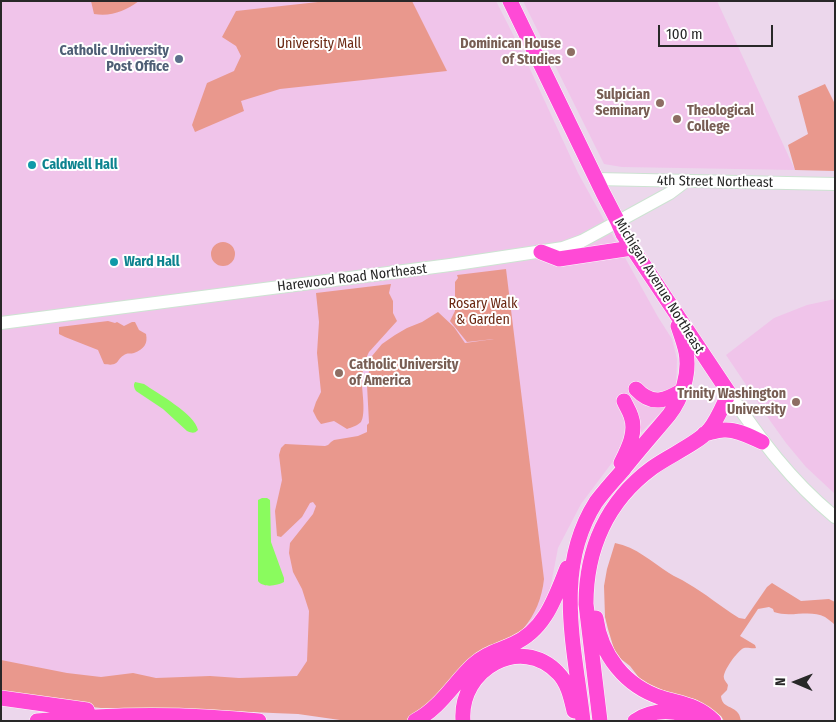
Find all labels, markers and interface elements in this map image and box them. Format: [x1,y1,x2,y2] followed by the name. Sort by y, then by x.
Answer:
[661,15,776,47] scale bar
[666,25,703,43] text: 100 m
[277,36,361,52] park label: University Mall
[460,36,561,68] place label: Dominican House of Studies
[60,43,169,75] place label: Catholic University Post Office
[565,46,577,58] marker: Dominican House of Studies
[173,53,185,65] marker: Catholic University Post Office
[595,87,650,120] place label: Sulpician Seminary
[654,97,666,109] marker: Sulpician Seminary
[687,103,754,136] place label: Theological College
[671,113,683,125] marker: Theological College
[42,157,118,173] place label: Caldwell Hall
[26,159,38,171] marker: Caldwell Hall
[657,173,773,191] street label: 4th Street Northeast
[610,215,708,357] street label: Michigan Avenue Northeast
[124,254,180,270] place label: Ward Hall
[108,256,120,268] marker: Ward Hall
[276,260,428,296] street label: Harewood Road Northeast
[449,296,517,328] park label: Rosary Walk & Garden
[349,357,458,390] place label: Catholic University of America
[333,367,345,379] marker: Catholic University of America
[677,386,786,418] place label: Trinity Washington University
[790,396,802,408] marker: Trinity Washington University
[771,657,821,707] north arrow
[772,677,789,686] text: N

